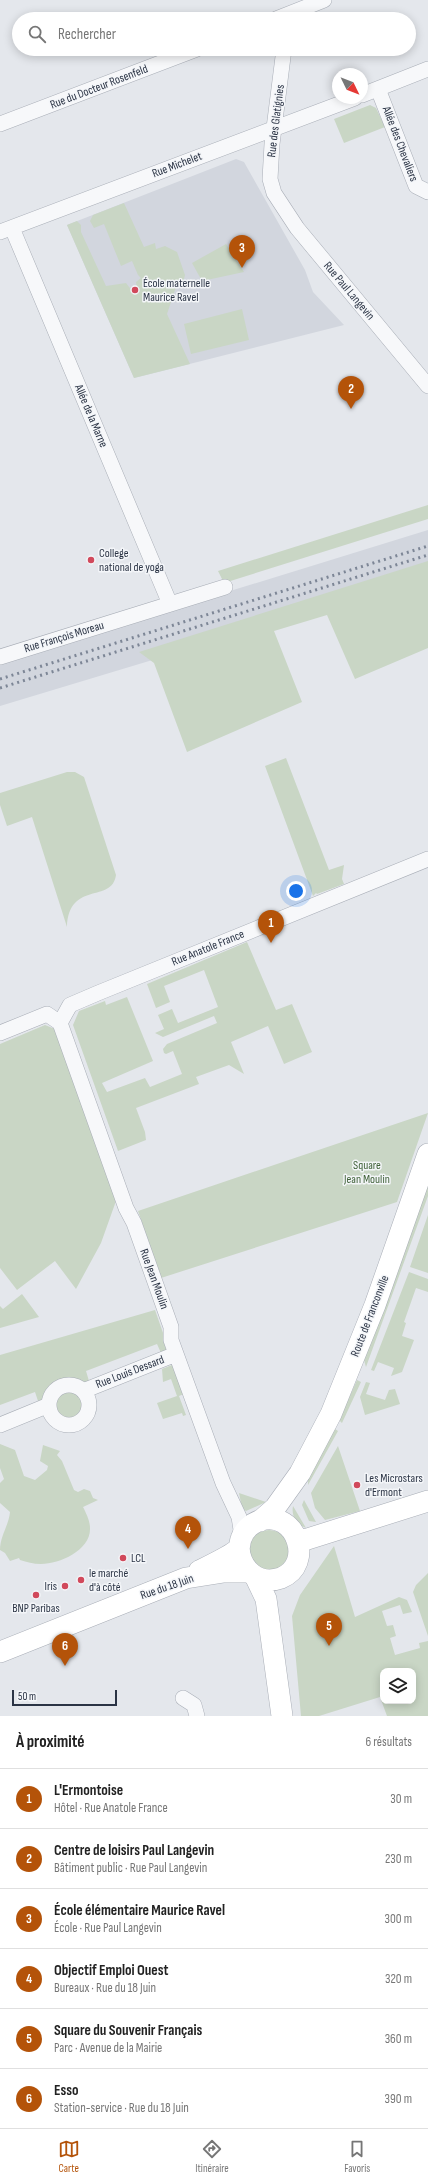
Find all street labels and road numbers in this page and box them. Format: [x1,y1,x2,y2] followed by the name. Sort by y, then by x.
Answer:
[48,61,150,113] street label: Rue du Docteur Rosenfeld
[264,84,288,158] street label: Rue des Glatignies
[378,103,421,184] street label: Allée des Chevaliers
[150,149,204,181] street label: Rue Michelet
[320,259,378,323] street label: Rue Paul Langevin
[71,381,111,450] street label: Allée de la Marne
[22,618,106,656] street label: Rue François Moreau
[169,927,247,969] street label: Rue Anatole France
[136,1247,172,1311] street label: Rue Jean Moulin
[348,1273,392,1359] street label: Route de Franconville
[94,1352,166,1392] street label: Rue Louis Dessard
[138,1571,196,1603] street label: Rue du 18 Juin

